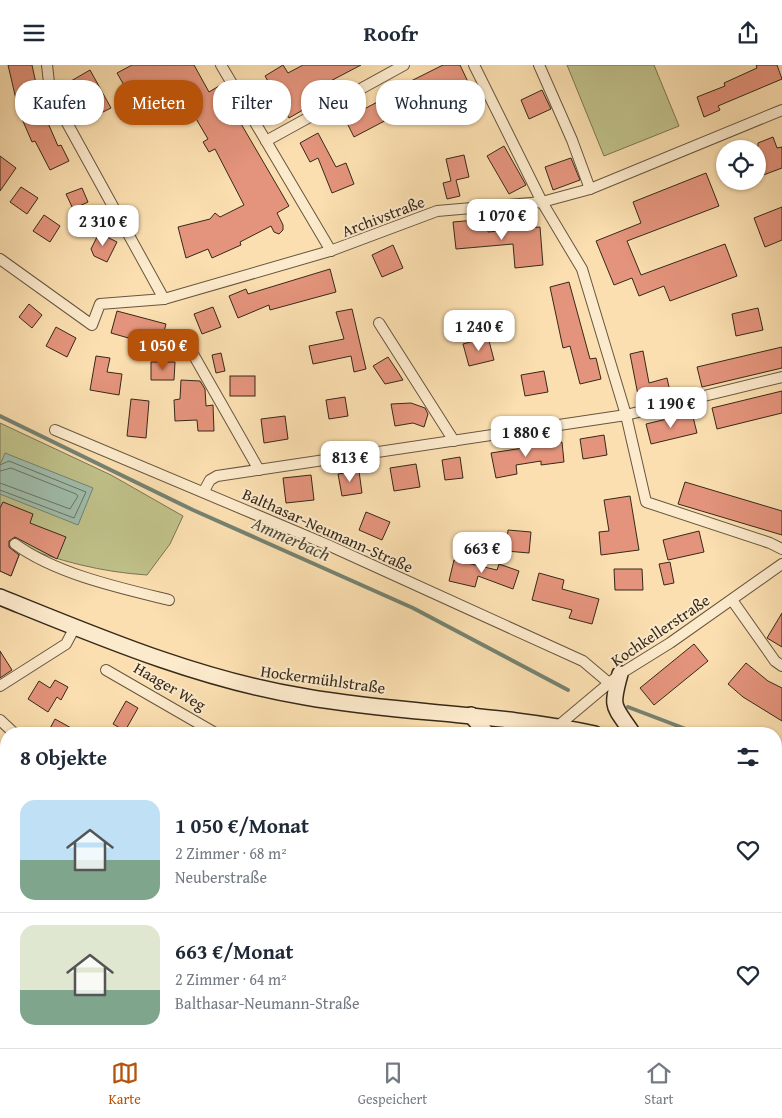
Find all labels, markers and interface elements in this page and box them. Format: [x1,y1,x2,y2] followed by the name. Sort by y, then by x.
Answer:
[364,17,418,49] text: Roofr
[20,19,48,47] icon: menu
[734,19,762,47] icon: share
[15,80,104,125] chip: Kaufen
[114,80,203,125] chip: Mieten
[213,80,291,125] chip: Filter
[301,80,366,125] chip: Neu
[376,80,485,125] chip: Wohnung
[716,140,766,190] map controls
[716,140,766,190] button: locate
[338,189,428,243] street label: Archivstraße
[456,199,548,241] pin: 1 070 €
[478,203,526,227] text: 1 070 €
[57,205,149,247] pin: 2 310 €
[79,209,127,233] text: 2 310 €
[433,309,525,352] pin: 1 240 €
[455,314,503,338] text: 1 240 €
[117,329,209,371] pin: 1 050 €
[139,333,187,357] text: 1 050 €
[625,387,717,429] pin: 1 190 €
[647,391,695,415] text: 1 190 €
[480,415,572,458] pin: 1 880 €
[502,420,550,444] text: 1 880 €
[315,441,385,483] pin: 813 €
[332,445,368,469] text: 813 €
[239,482,417,578] street label: Balthasar-Neumann-Straße
[247,509,335,568] water label: Ammerbach
[447,531,517,574] pin: 663 €
[464,536,500,560] text: 663 €
[606,588,714,672] street label: Kochkellerstraße
[129,656,211,716] street label: Haager Weg
[259,658,387,700] street label: Hockermühlstraße
[20,742,107,773] text: 8 Objekte
[734,743,762,771] icon: filters
[175,810,309,841] text: 1 050 €/Monat
[60,820,120,880] icon: home
[734,836,762,864] icon: heart
[175,841,287,865] text: 2 Zimmer · 68 m²
[175,865,267,889] text: Neuberstraße
[175,936,294,967] text: 663 €/Monat
[60,945,120,1005] icon: home
[734,961,762,989] icon: heart
[175,967,287,991] text: 2 Zimmer · 64 m²
[175,991,359,1015] text: Balthasar-Neumann-Straße
[109,1059,141,1109] tab: Karte
[358,1059,427,1109] tab: Gespeichert
[644,1059,673,1109] tab: Start

